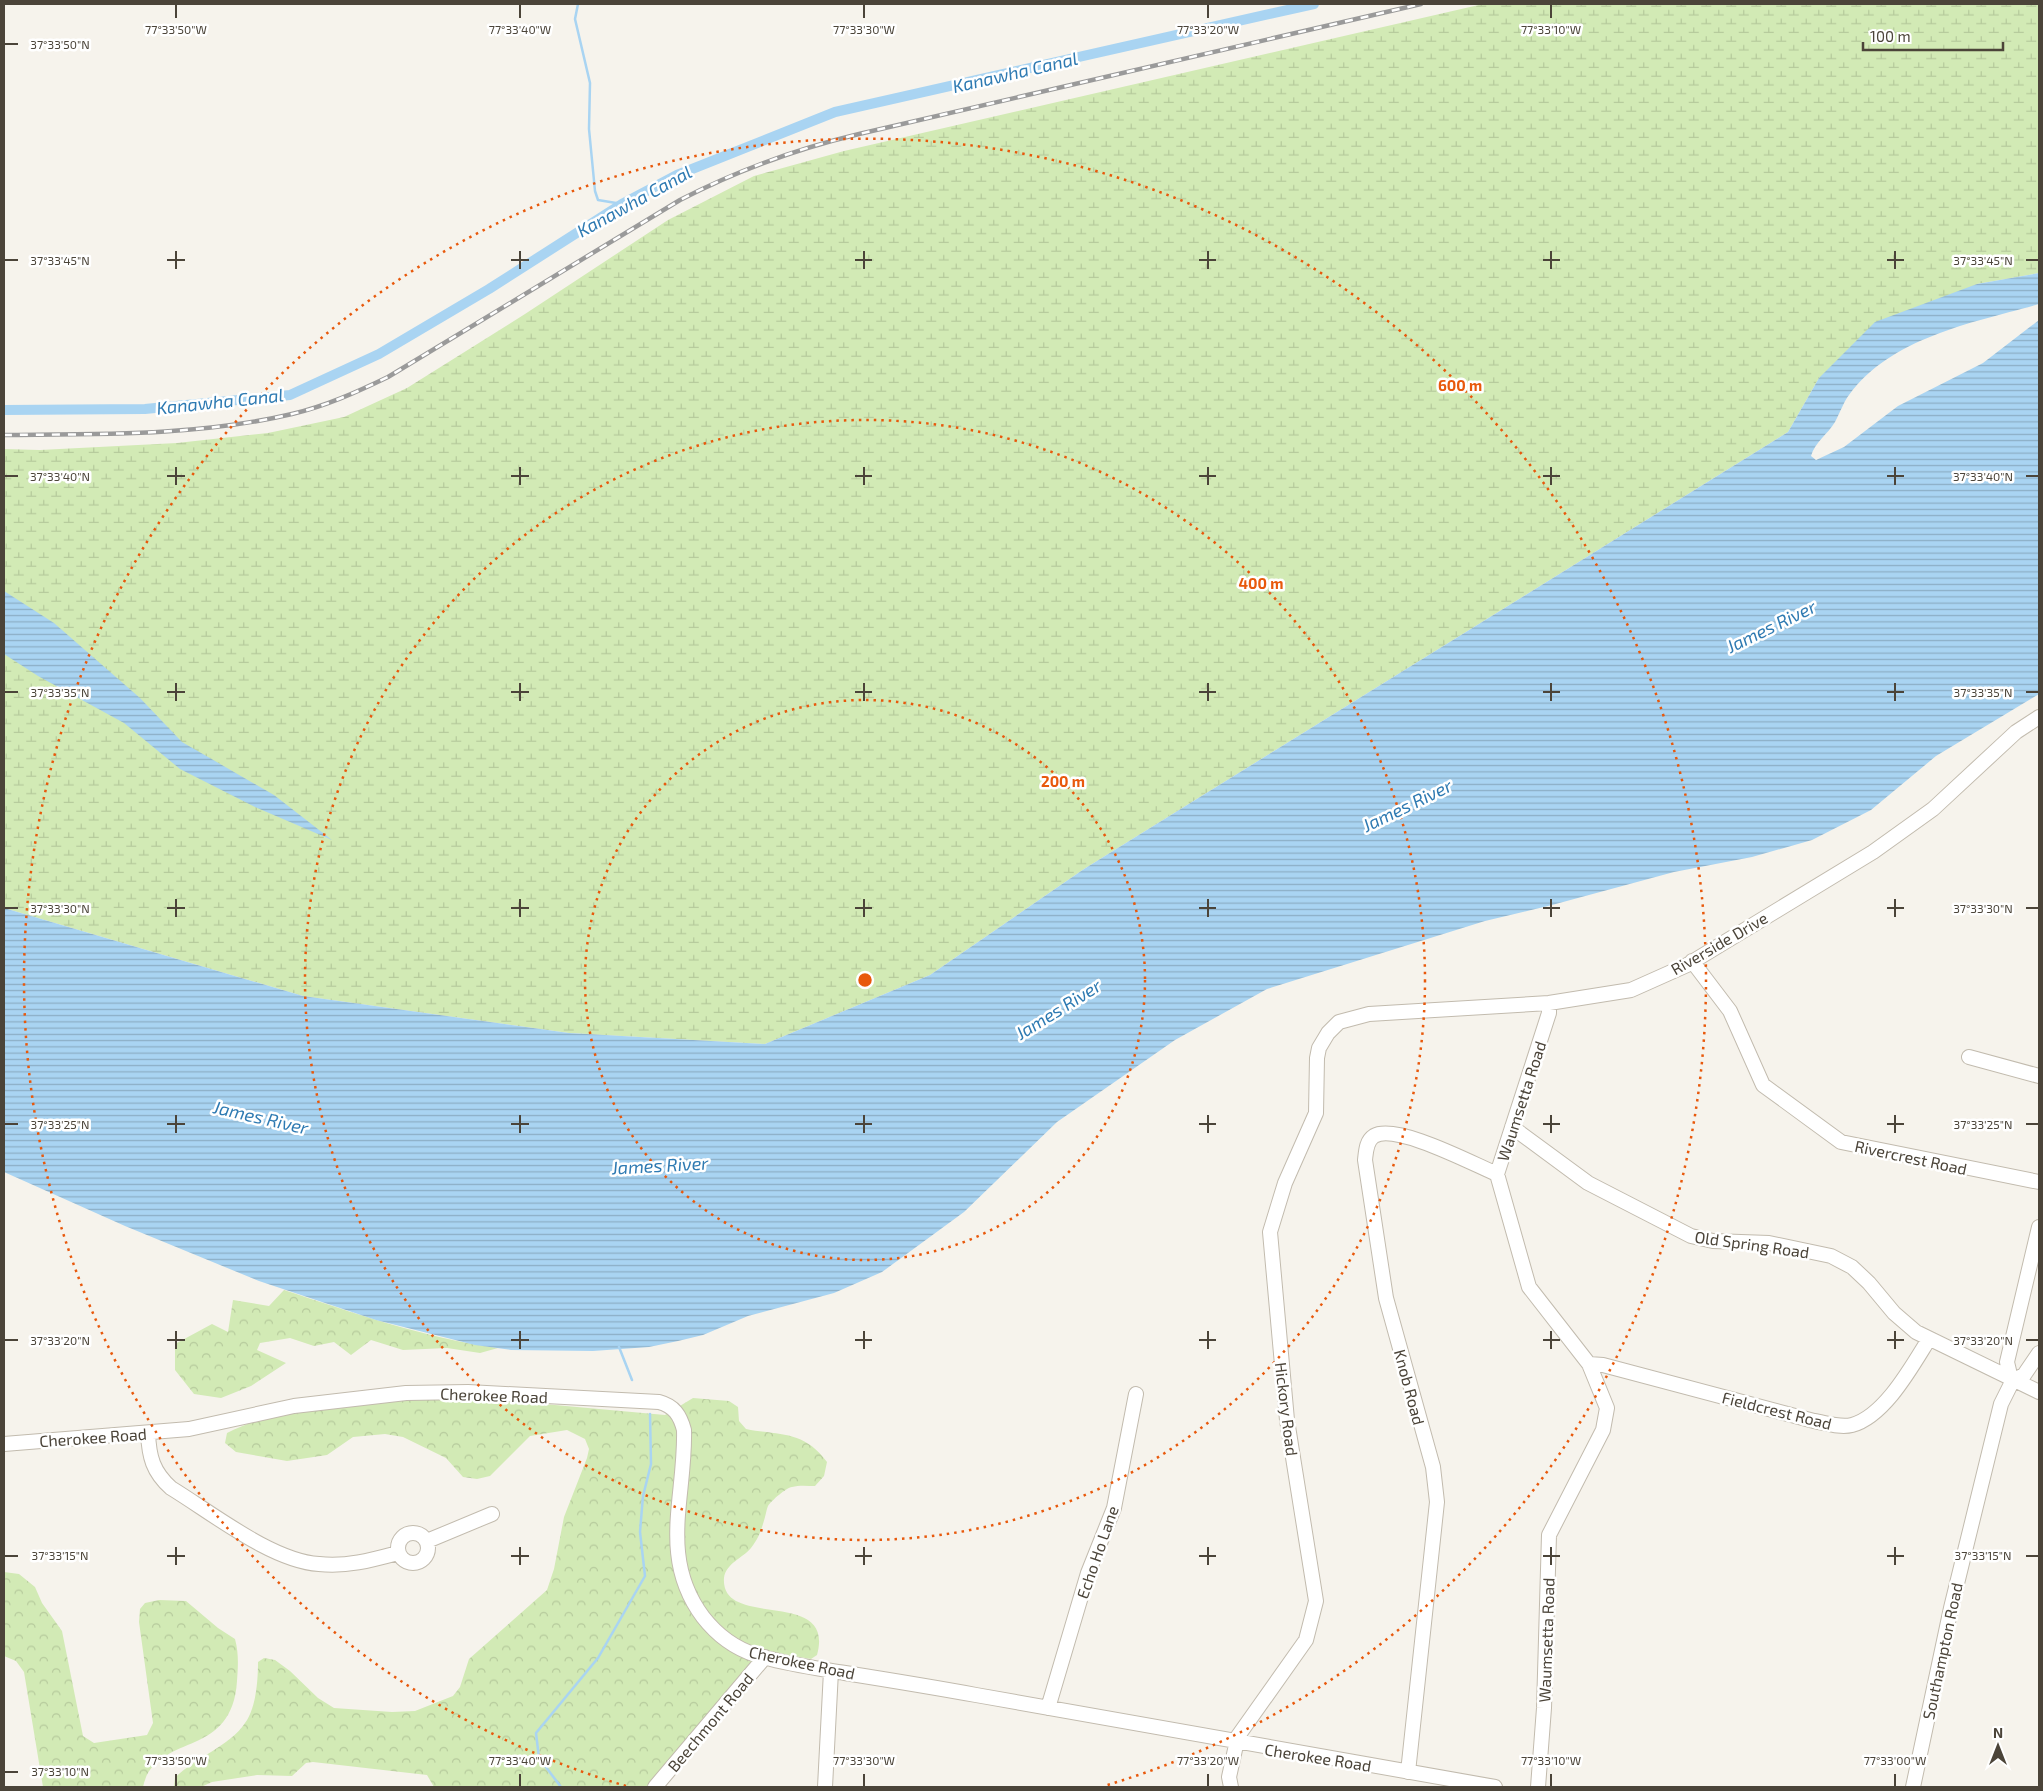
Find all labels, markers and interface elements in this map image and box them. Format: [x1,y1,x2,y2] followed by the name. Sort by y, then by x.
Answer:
[1863,20,2003,52] scale bar
[145,22,207,36] text: 77°33'50"W
[489,22,551,36] text: 77°33'40"W
[833,22,895,36] text: 77°33'30"W
[1177,22,1239,36] text: 77°33'20"W
[1521,22,1581,36] text: 77°33'10"W
[1870,27,1911,45] text: 100 m
[30,37,90,51] text: 37°33'50"N
[950,47,1080,97] water label: Kanawha Canal
[573,160,695,242] water label: Kanawha Canal
[30,253,90,267] text: 37°33'45"N
[1953,253,2013,267] text: 37°33'45"N
[1438,376,1482,394] text: 600 m
[155,383,285,419] water label: Kanawha Canal
[30,469,90,483] text: 37°33'40"N
[1953,469,2013,483] text: 37°33'40"N
[1239,574,1283,592] text: 400 m
[1722,595,1820,658] water label: James River
[31,685,89,699] text: 37°33'35"N
[1954,685,2012,699] text: 37°33'35"N
[1041,772,1085,790] text: 200 m
[1358,774,1456,837] water label: James River
[30,901,90,915] text: 37°33'30"N
[1953,901,2013,915] text: 37°33'30"N
[1667,908,1771,978] street label: Riverside Drive
[856,971,874,989] centre of rings
[1010,974,1106,1045] water label: James River
[1493,1039,1549,1163] street label: Waumsetta Road
[210,1095,311,1139] water label: James River
[31,1117,89,1131] text: 37°33'25"N
[1954,1117,2012,1131] text: 37°33'25"N
[1853,1136,1969,1178] street label: Rivercrest Road
[610,1151,710,1179] water label: James River
[1694,1227,1810,1261] street label: Old Spring Road
[30,1333,90,1347] text: 37°33'20"N
[1953,1333,2013,1347] text: 37°33'20"N
[1391,1347,1429,1427] street label: Knob Road
[1272,1361,1302,1457] street label: Hickory Road
[440,1384,548,1406] street label: Cherokee Road
[1720,1387,1834,1433] street label: Fieldcrest Road
[39,1424,147,1450] street label: Cherokee Road
[1072,1503,1122,1601] street label: Echo Ho Lane
[32,1548,88,1562] text: 37°33'15"N
[1955,1548,2011,1562] text: 37°33'15"N
[1534,1577,1558,1703] street label: Waumsetta Road
[1918,1581,1966,1721] street label: Southampton Road
[747,1641,857,1683] street label: Cherokee Road
[663,1669,757,1775] street label: Beechmont Road
[1973,1721,2023,1771] north arrow
[1993,1724,2003,1741] text: N
[1263,1739,1373,1775] street label: Cherokee Road
[145,1753,207,1767] text: 77°33'50"W
[489,1753,551,1767] text: 77°33'40"W
[833,1753,895,1767] text: 77°33'30"W
[1177,1753,1239,1767] text: 77°33'20"W
[1521,1753,1581,1767] text: 77°33'10"W
[1864,1753,1926,1767] text: 77°33'00"W
[31,1764,89,1778] text: 37°33'10"N

